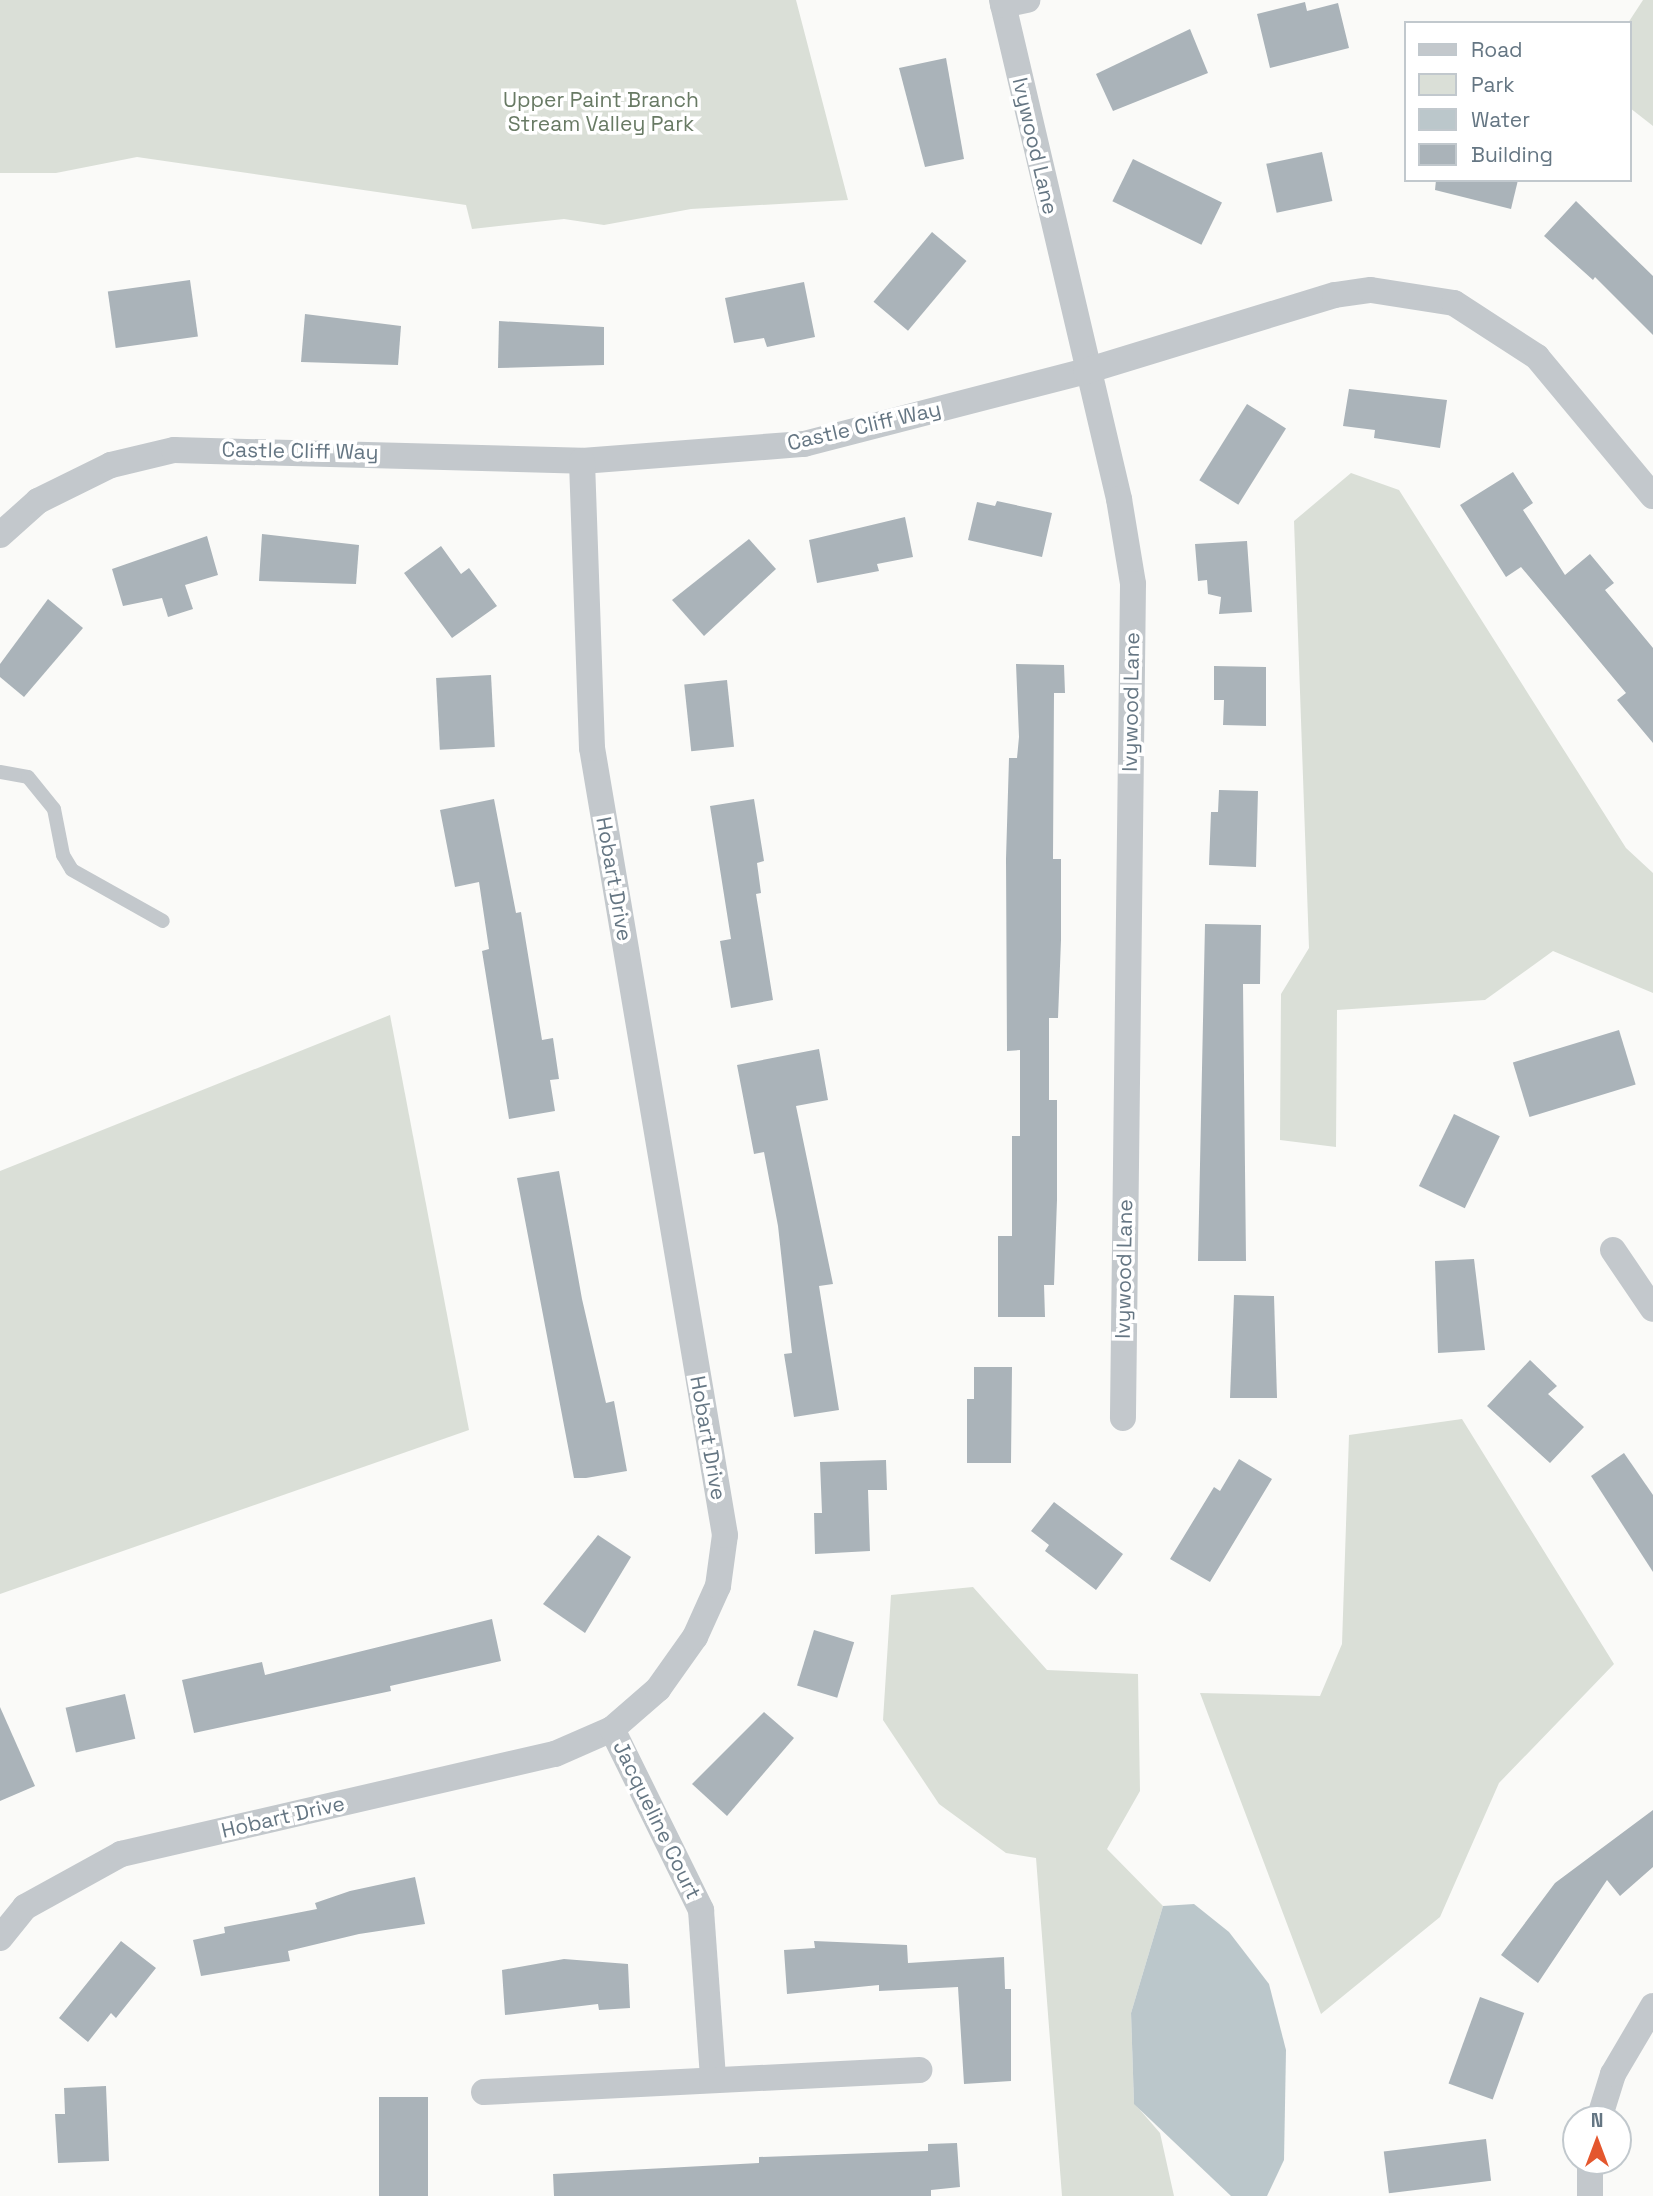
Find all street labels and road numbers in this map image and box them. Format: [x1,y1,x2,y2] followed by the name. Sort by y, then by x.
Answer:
[1007,75,1063,217] street label: Ivywood Lane
[785,396,943,456] street label: Castle Cliff Way
[221,437,379,465] street label: Castle Cliff Way
[1117,632,1145,772] street label: Ivywood Lane
[591,815,637,943] street label: Hobart Drive
[1110,1199,1138,1339] street label: Ivywood Lane
[685,1374,731,1502] street label: Hobart Drive
[608,1737,706,1903] street label: Jacqueline Court
[219,1791,347,1843] street label: Hobart Drive

